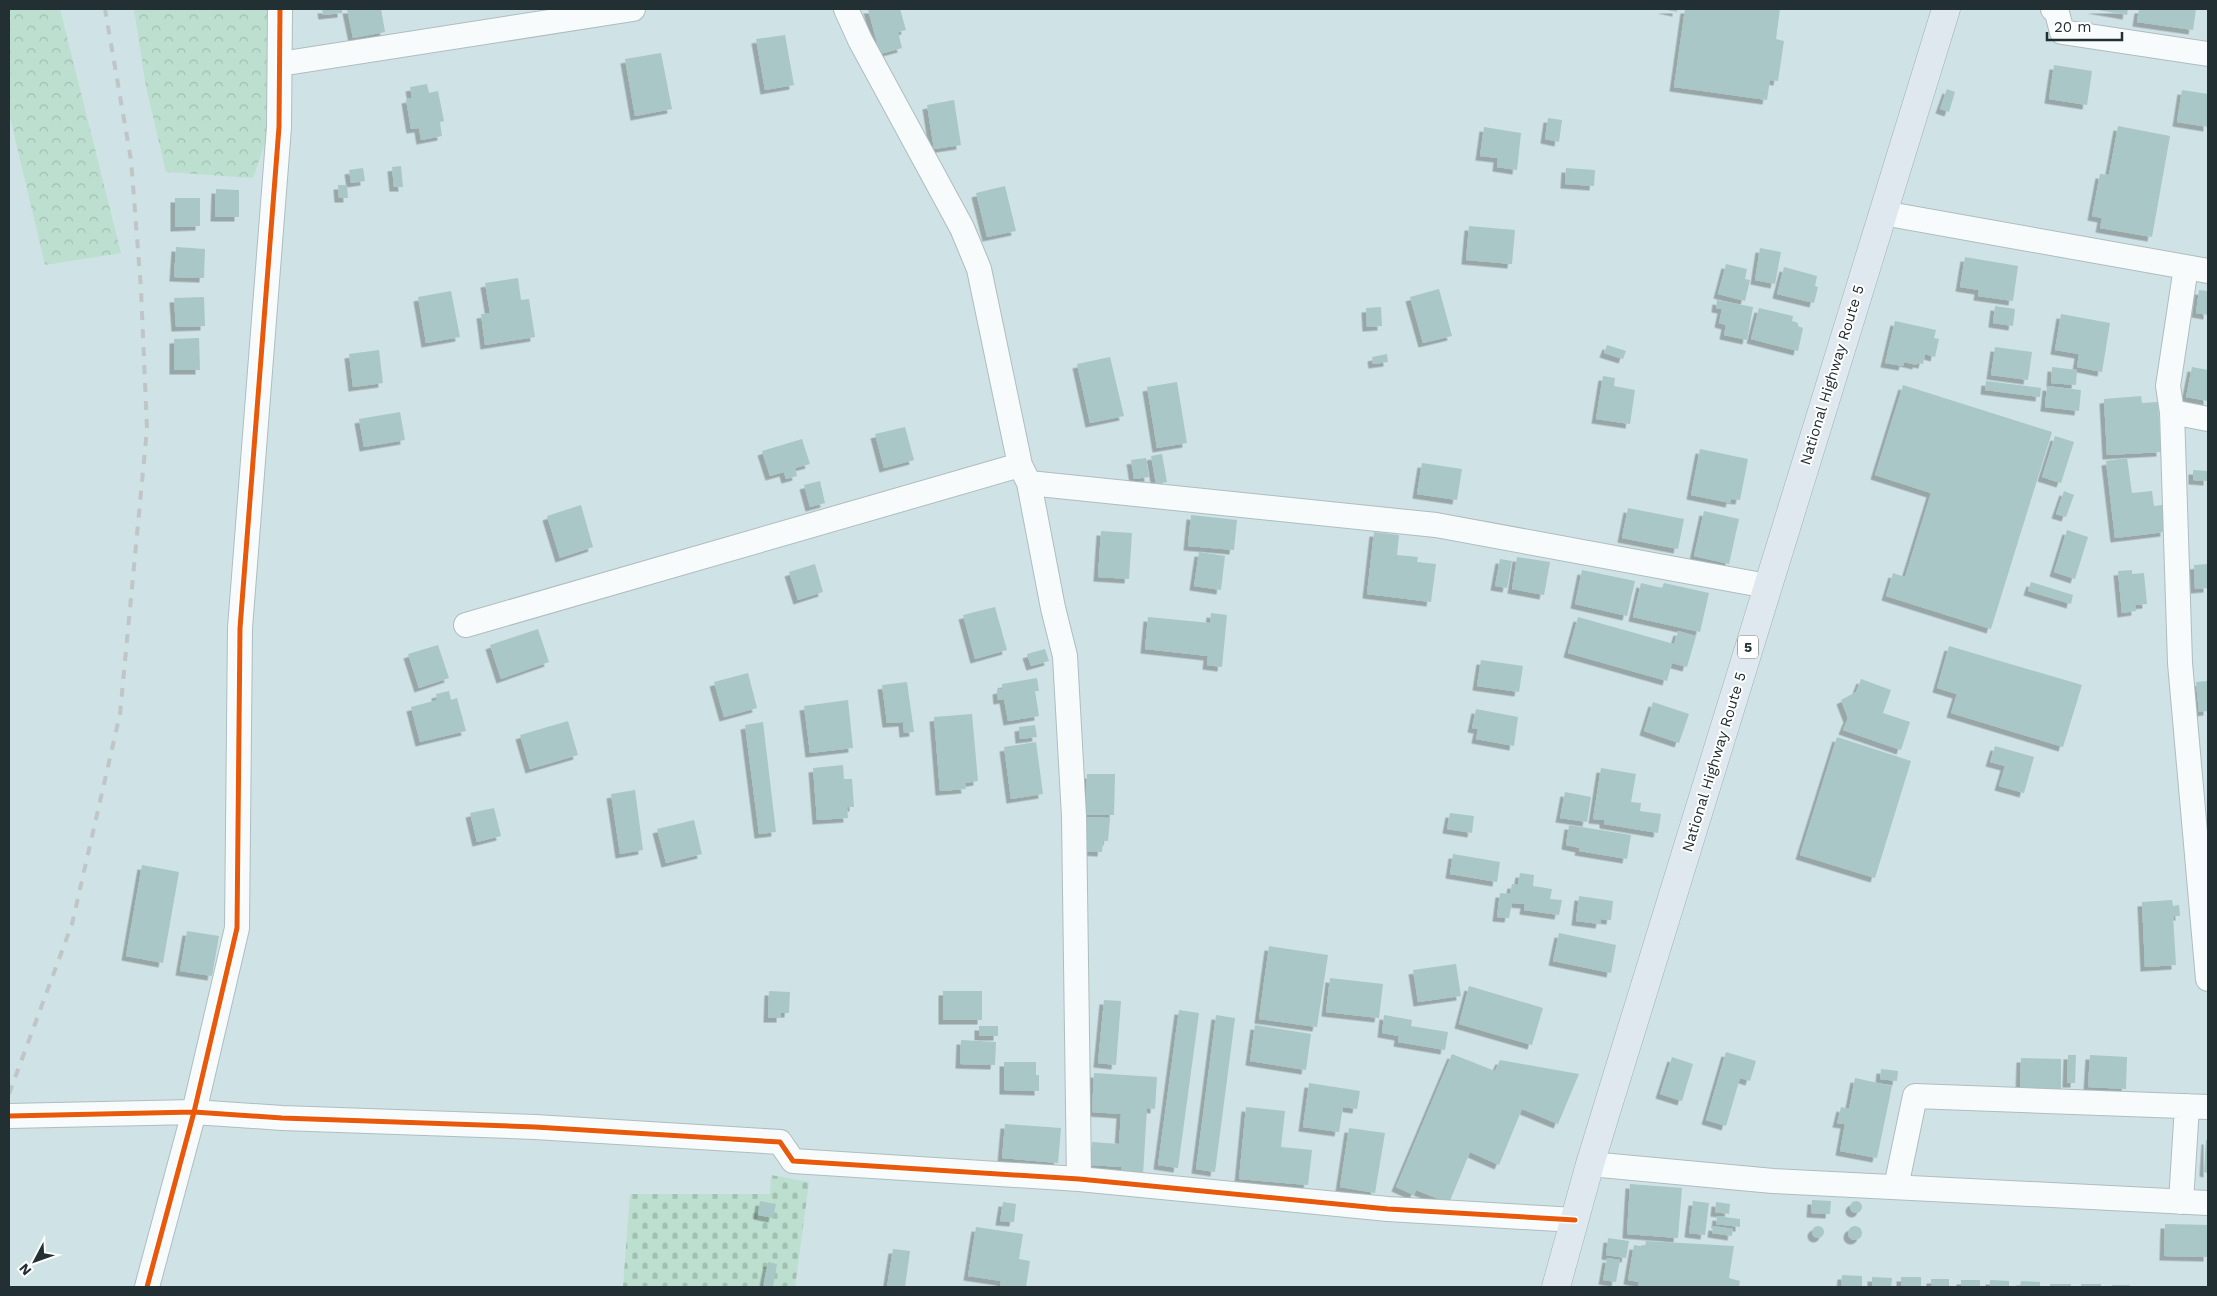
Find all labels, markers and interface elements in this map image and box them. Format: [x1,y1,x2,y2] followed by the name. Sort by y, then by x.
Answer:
[2047,10,2122,42] scale bar
[2054,18,2092,36] text: 20 m
[1796,283,1868,467] street label: National Highway Route 5
[1738,636,1758,659] road number: 5
[1678,670,1750,854] street label: National Highway Route 5
[10,1236,60,1286] north arrow
[16,1260,35,1279] text: N

